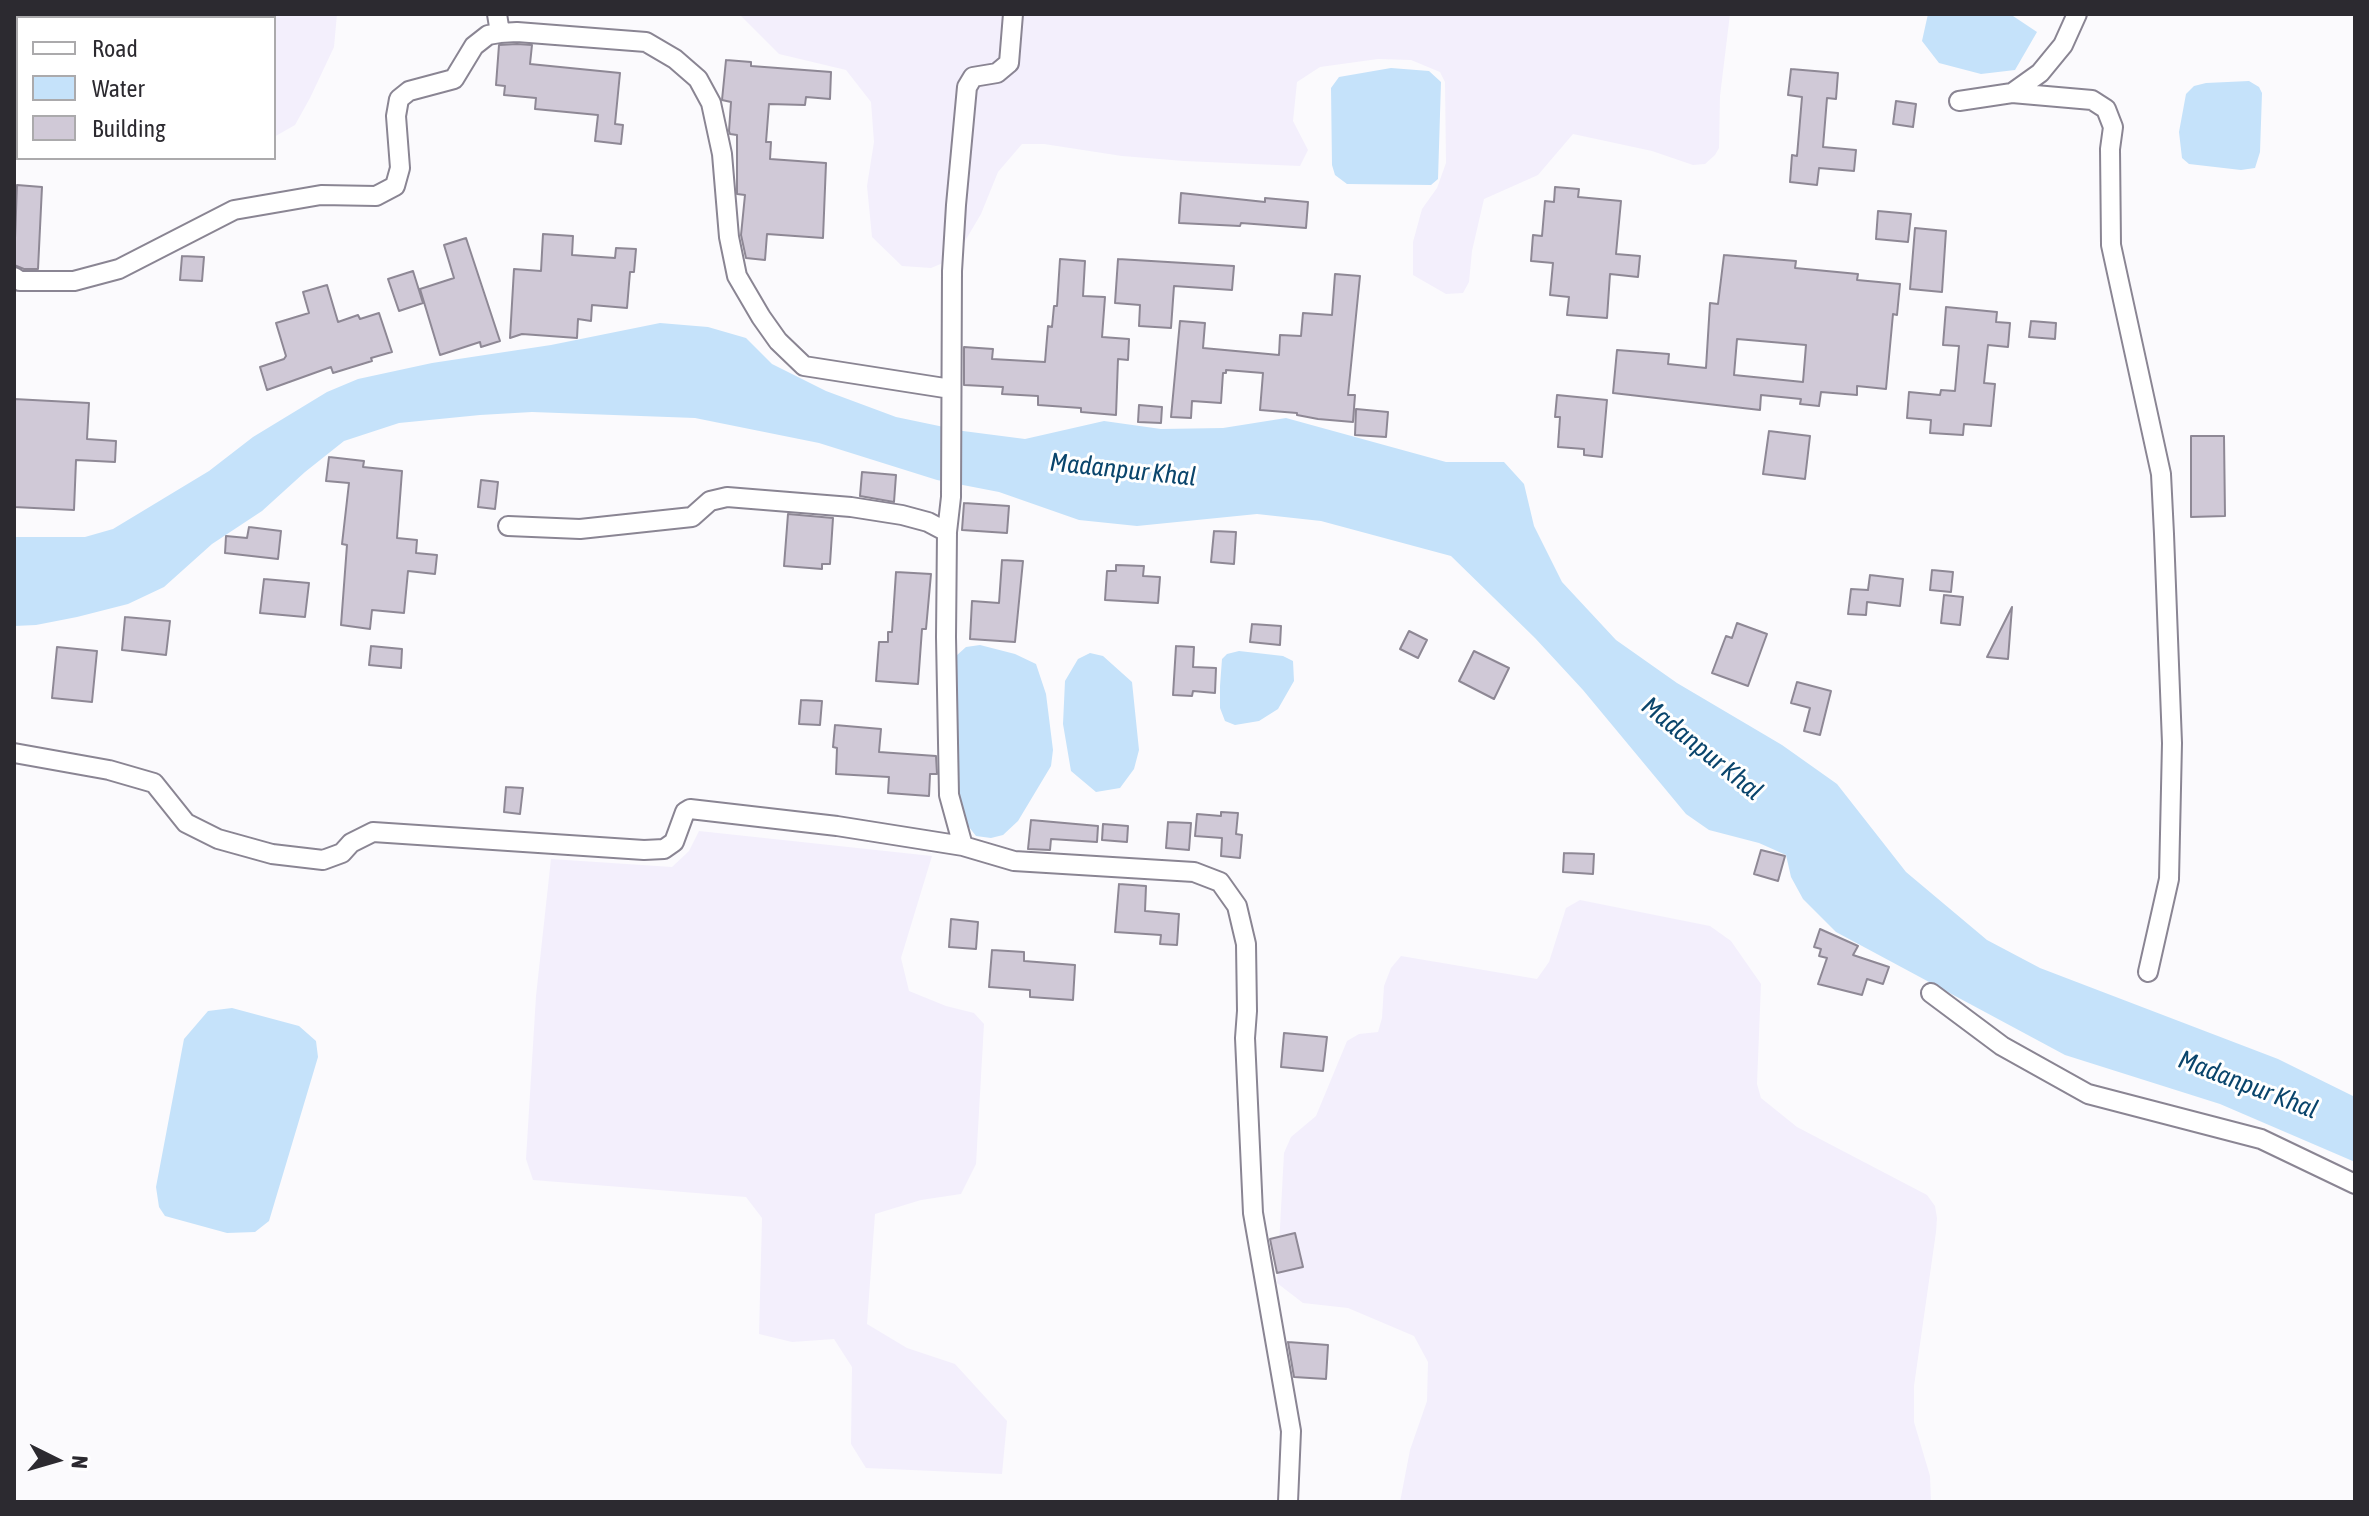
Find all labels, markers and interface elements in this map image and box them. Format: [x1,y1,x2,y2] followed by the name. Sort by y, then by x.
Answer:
[16,16,276,160] legend
[92,35,138,62] text: Road
[92,75,145,102] text: Water
[92,115,165,142] text: Building
[1048,447,1198,493] water label: Madanpur Khal
[1635,691,1769,807] water label: Madanpur Khal
[2174,1044,2322,1126] water label: Madanpur Khal
[16,1420,96,1500] north arrow
[66,1454,93,1470] text: N

